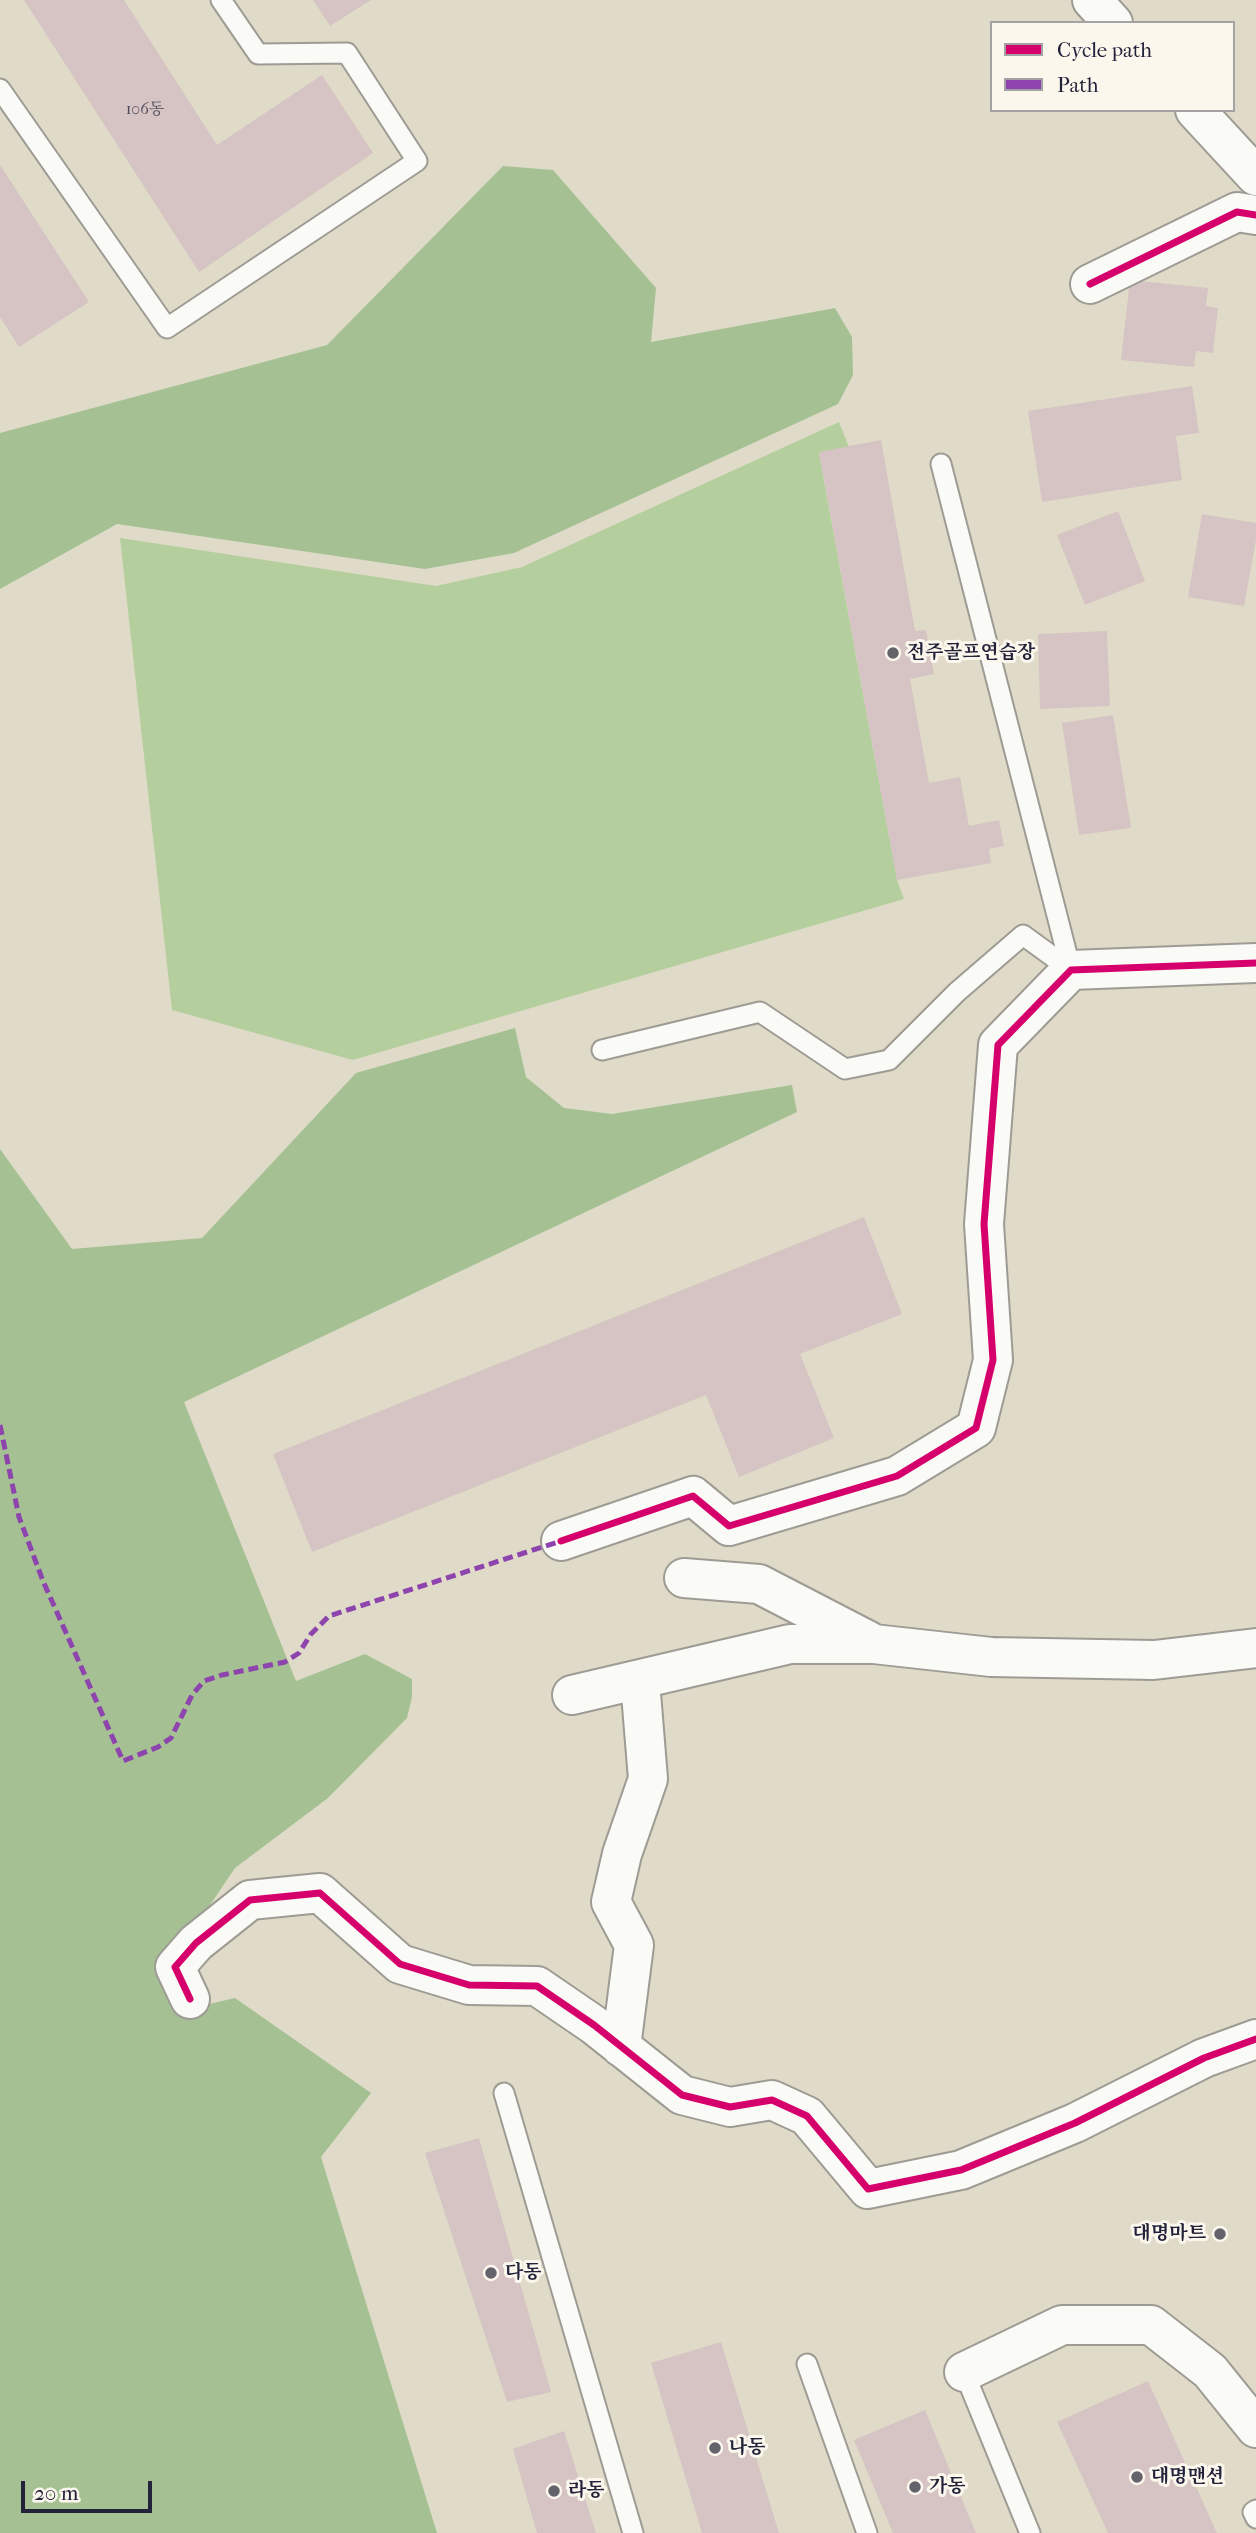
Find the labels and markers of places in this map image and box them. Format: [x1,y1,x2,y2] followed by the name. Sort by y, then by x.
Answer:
[907,642,1035,664] place label: 전주골프연습장
[885,645,901,661] marker: 전주골프연습장
[1133,2223,1206,2245] place label: 대명마트
[1212,2226,1228,2242] marker: 대명마트
[505,2262,542,2284] place label: 다동
[483,2265,499,2281] marker: 다동
[729,2437,766,2459] place label: 나동
[707,2440,723,2456] marker: 나동
[1151,2466,1224,2488] place label: 대명맨션
[1129,2469,1145,2485] marker: 대명맨션
[929,2476,966,2498] place label: 가동
[907,2479,923,2495] marker: 가동
[568,2480,605,2502] place label: 라동
[546,2483,562,2499] marker: 라동

